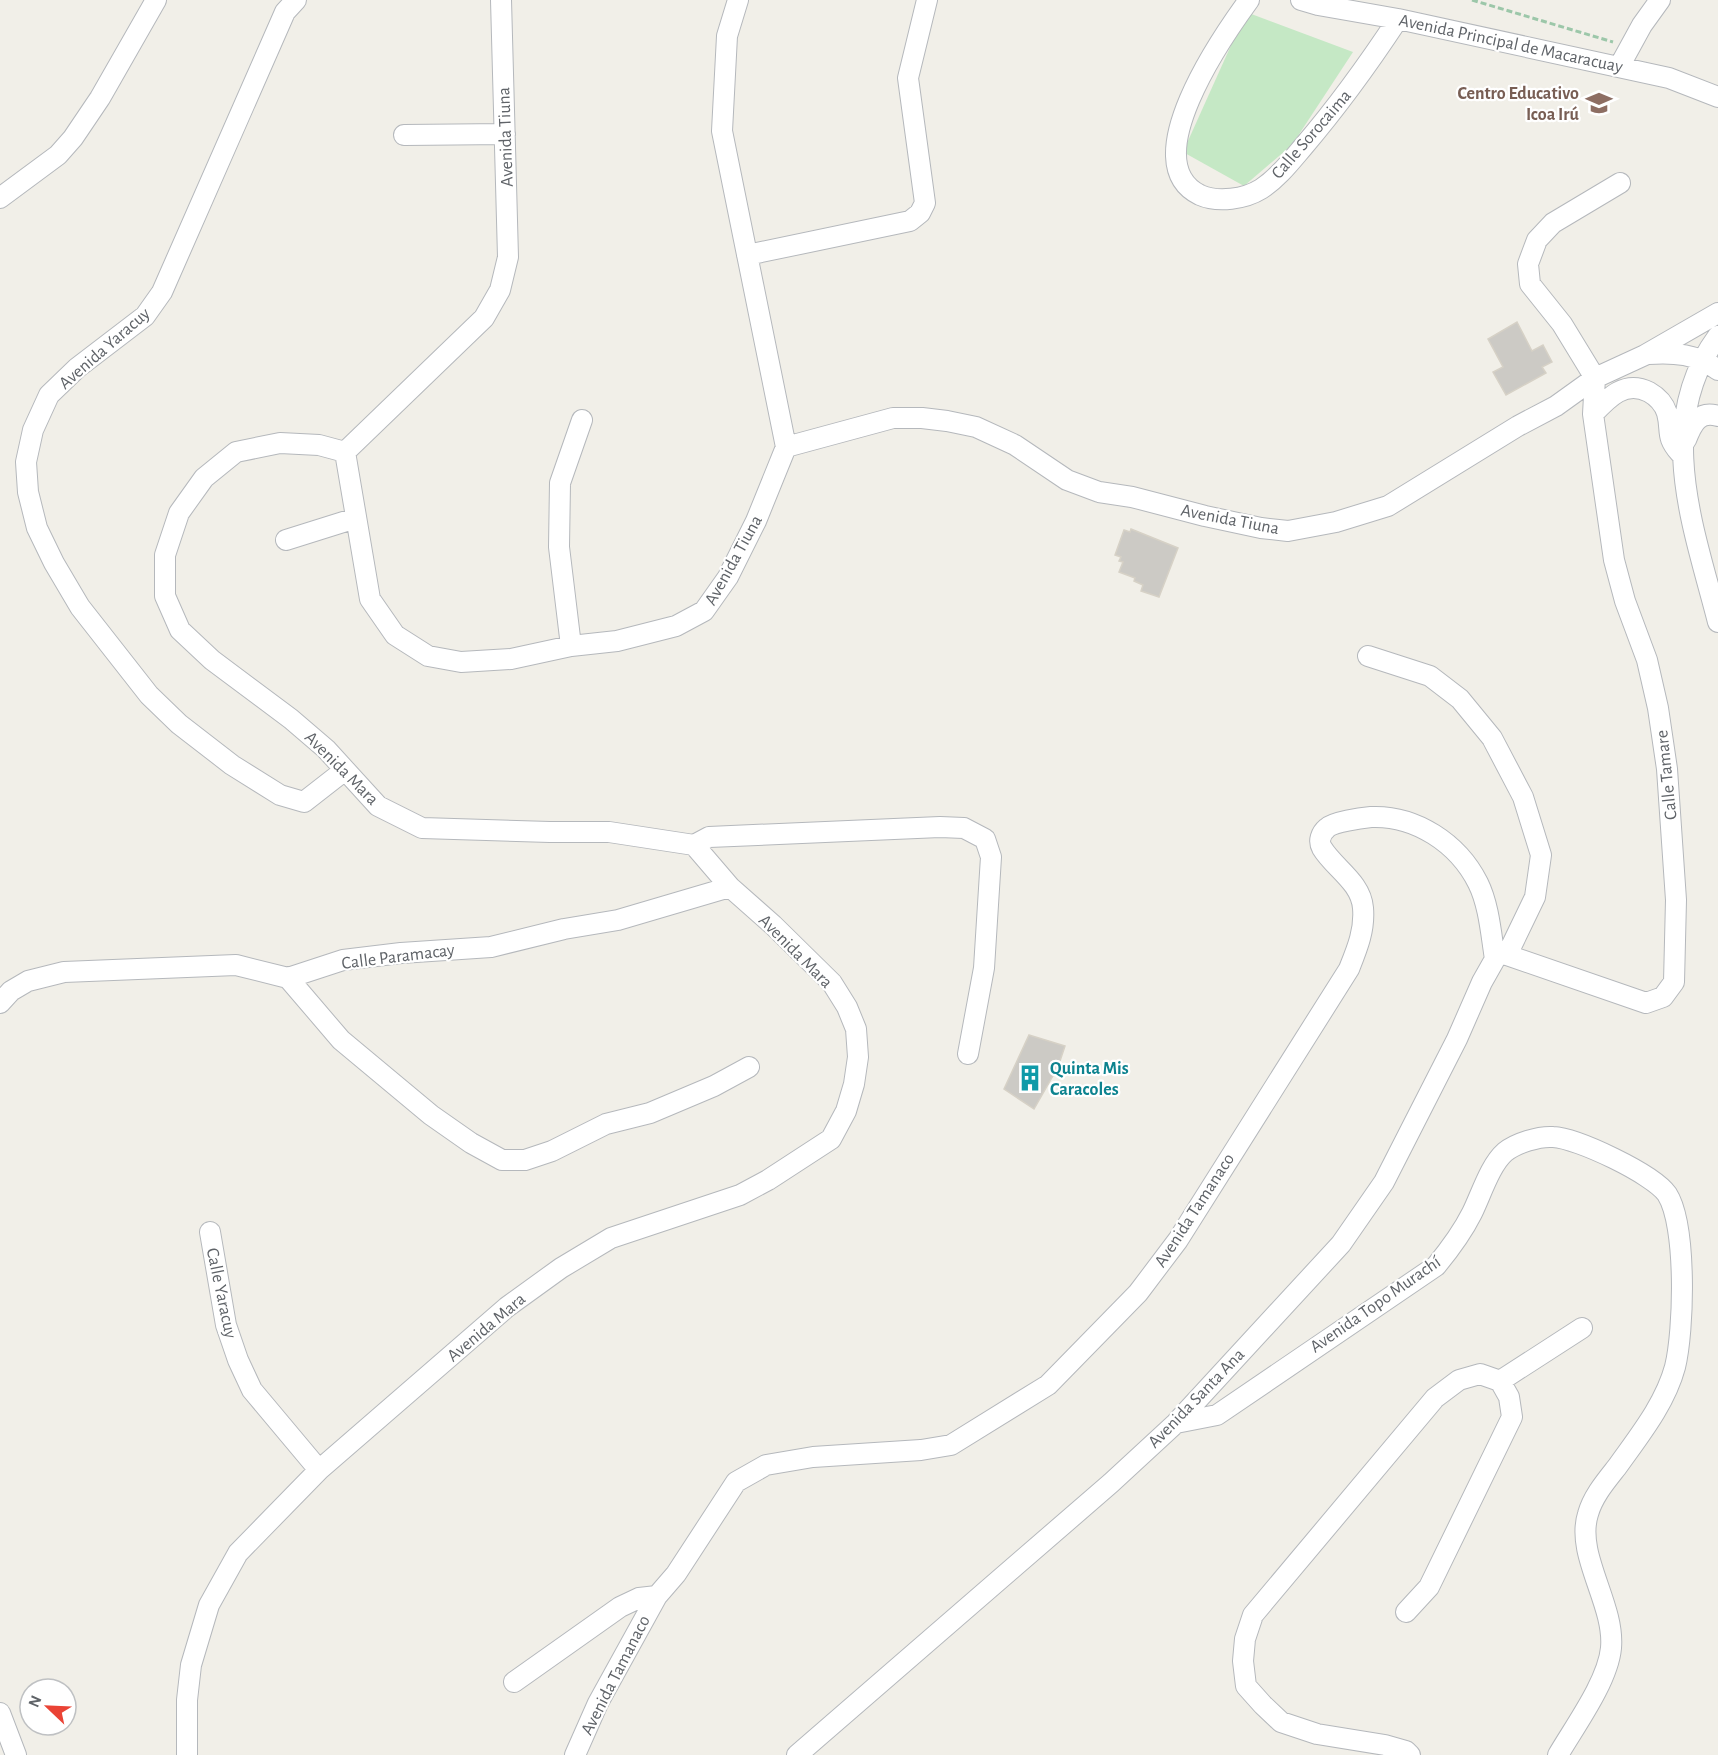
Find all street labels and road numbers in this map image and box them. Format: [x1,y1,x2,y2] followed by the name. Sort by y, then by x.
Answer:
[1397,11,1625,77] street label: Avenida Principal de Macaracuay
[495,87,517,187] street label: Avenida Tiuna
[1268,87,1355,183] street label: Calle Sorocaima
[56,304,154,393] street label: Avenida Yaracuy
[1179,502,1280,538] street label: Avenida Tiuna
[702,512,766,608] street label: Avenida Tiuna
[301,728,382,809] street label: Avenida Mara
[1653,729,1681,821] street label: Calle Tamare
[755,911,836,992] street label: Avenida Mara
[341,941,456,973] street label: Calle Paramacay
[1151,1150,1238,1271] street label: Avenida Tamanaco
[203,1246,239,1340] street label: Calle Yaracuy
[1307,1253,1445,1357] street label: Avenida Topo Murachí
[444,1290,529,1366] street label: Avenida Mara
[1145,1346,1248,1452] street label: Avenida Santa Ana
[578,1613,654,1738] street label: Avenida Tamanaco

